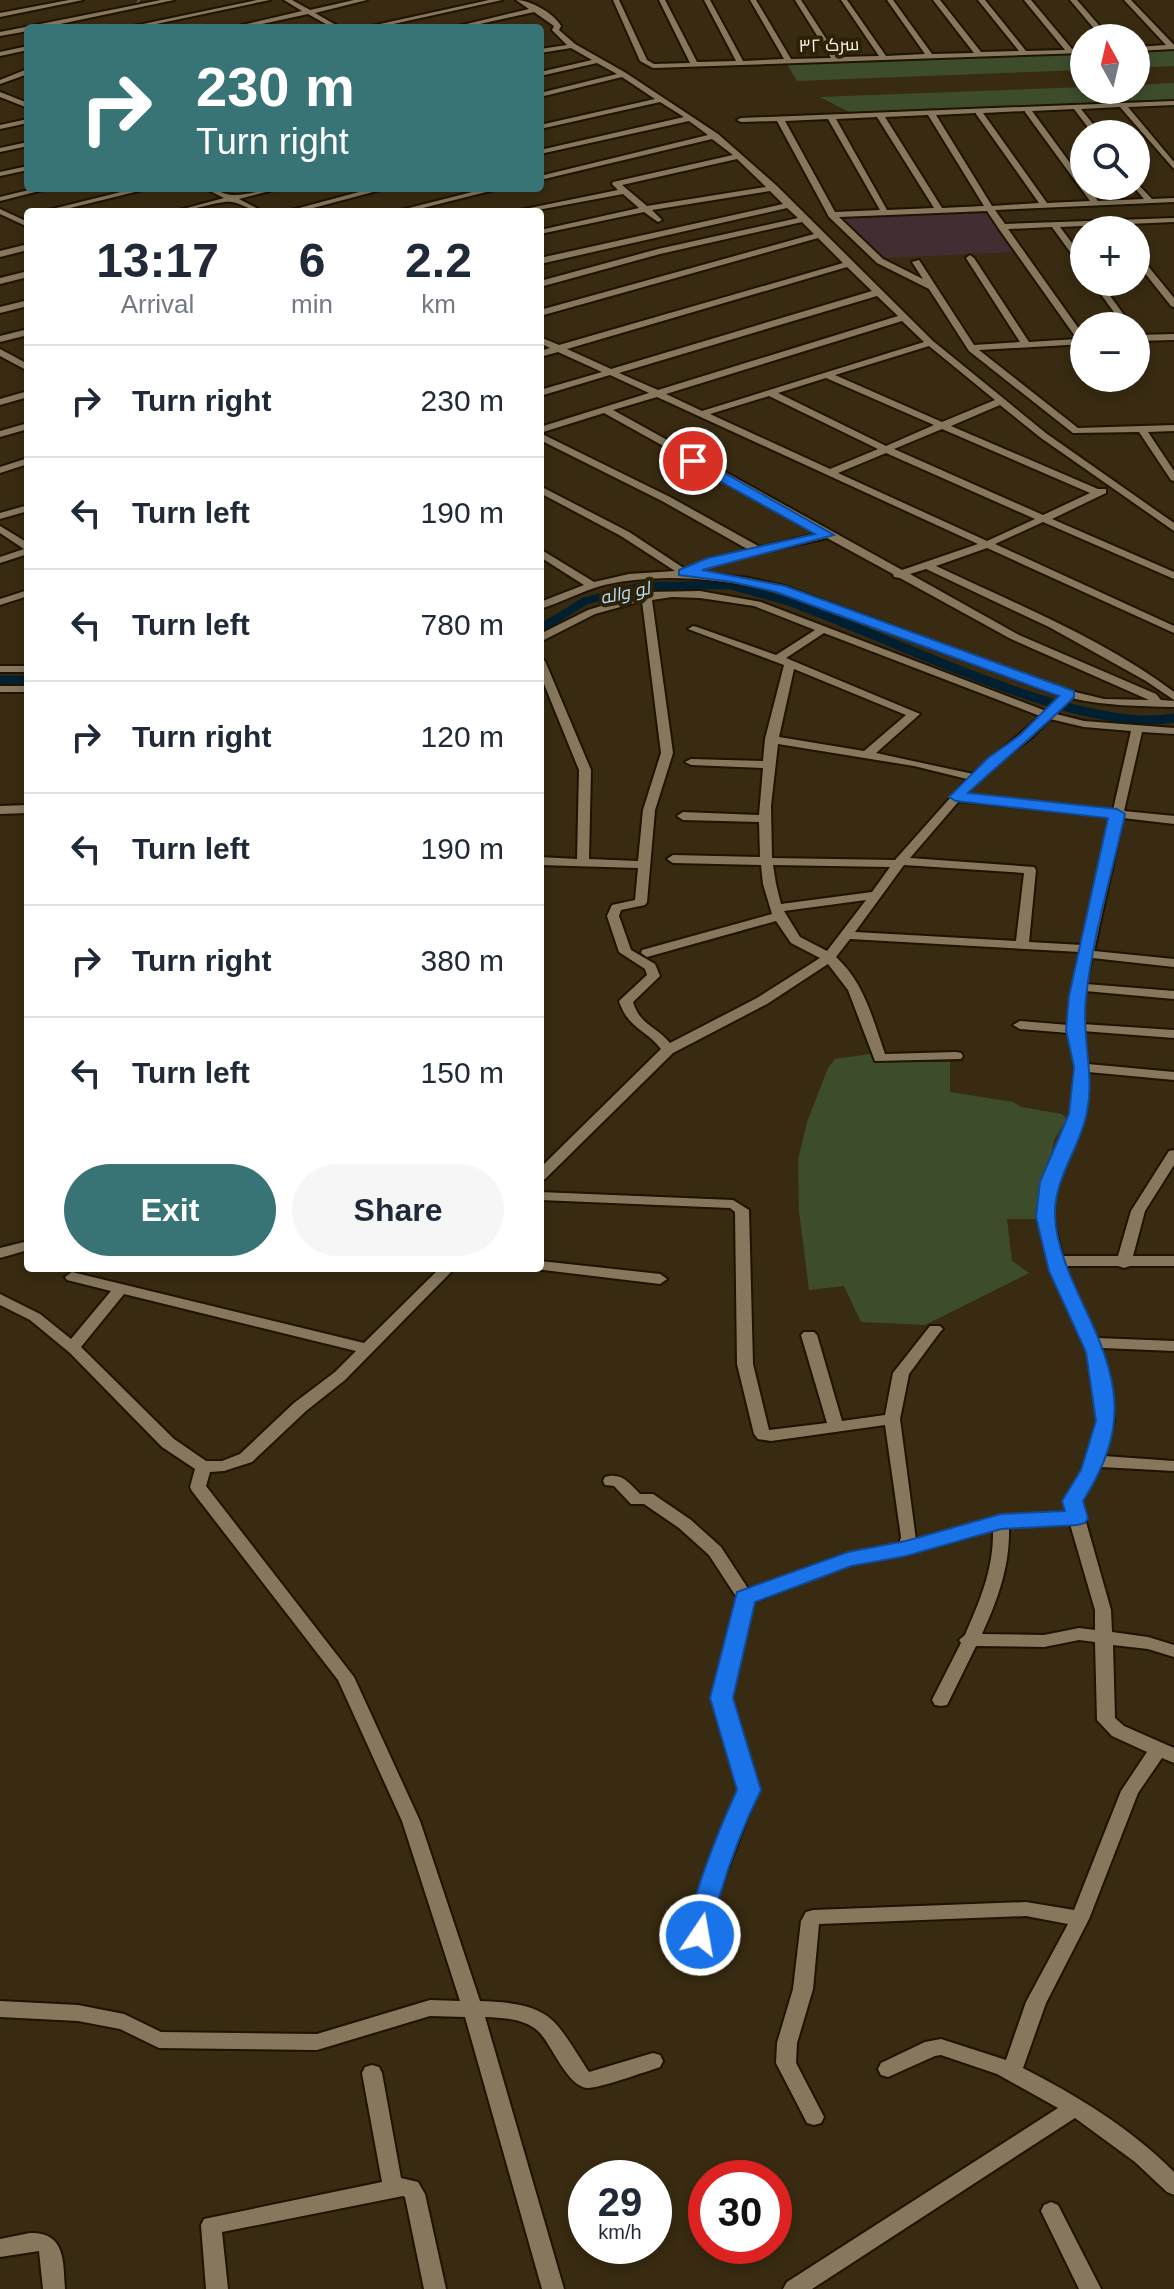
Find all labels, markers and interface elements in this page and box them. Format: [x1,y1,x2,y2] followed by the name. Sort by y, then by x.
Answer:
[1070,24,1150,104] north arrow
[1070,24,1150,392] map controls
[798,34,860,57] street label: سرک ۳۲
[196,55,355,118] text: 230 m
[64,56,168,160] icon: right
[1070,120,1150,200] button: search
[196,121,349,162] text: Turn right
[1070,216,1150,296] button: +
[96,234,219,287] text: 13:17
[299,234,325,287] text: 6
[405,234,472,287] text: 2.2
[121,289,194,319] text: Arrival
[291,289,333,319] text: min
[421,289,456,319] text: km
[1070,312,1150,392] button: −
[64,379,108,423] icon: right
[132,384,271,417] text: Turn right
[421,384,504,417] text: 230 m
[659,427,727,495] pin
[671,439,715,483] icon: arrive
[64,491,108,535] icon: left
[132,496,250,529] text: Turn left
[421,496,504,529] text: 190 m
[598,578,654,608] water label: لو واله
[64,603,108,647] icon: left
[132,608,250,641] text: Turn left
[421,608,504,641] text: 780 m
[64,715,108,759] icon: right
[132,720,271,753] text: Turn right
[421,720,504,753] text: 120 m
[64,827,108,871] icon: left
[132,832,250,865] text: Turn left
[421,832,504,865] text: 190 m
[64,939,108,983] icon: right
[132,944,271,977] text: Turn right
[421,944,504,977] text: 380 m
[64,1051,108,1095] icon: left
[132,1056,250,1089] text: Turn left
[421,1056,504,1089] text: 150 m
[64,1164,276,1256] button: Exit
[292,1164,504,1256] button: Share
[658,1893,742,1977] position arrow
[688,2160,792,2264] speed limit sign: 30
[598,2180,642,2224] text: 29
[598,2221,642,2243] text: km/h

